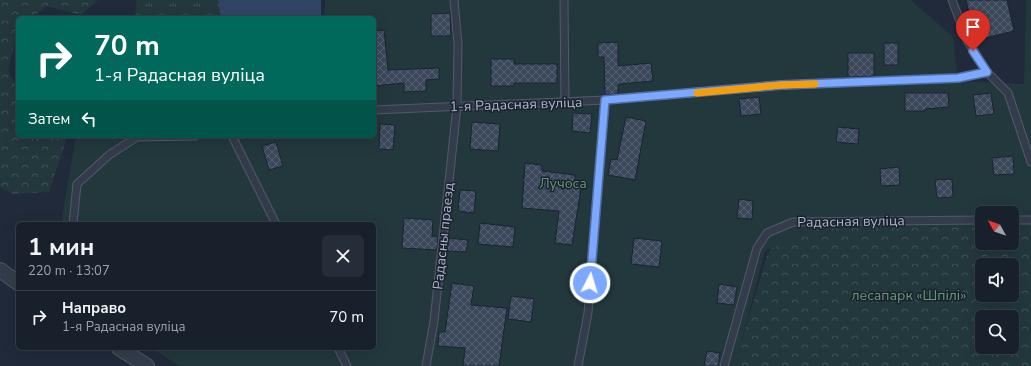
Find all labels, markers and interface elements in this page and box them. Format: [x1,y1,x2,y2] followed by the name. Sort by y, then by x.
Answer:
[956,10,990,51] pin
[962,16,984,38] icon: arrive
[94,27,160,65] text: 70 m
[28,32,80,84] icon: right
[94,63,265,87] text: 1-я Радасная вуліца
[449,93,583,116] street label: 1-я Радасная вуліца
[78,108,100,130] icon: left
[28,109,70,129] text: Затем
[539,174,587,193] park label: Лучоса
[428,181,459,291] street label: Радасны праезд
[975,206,1019,250] north arrow
[975,206,1019,354] map controls
[797,211,905,232] street label: Радасная вуліца
[28,231,94,263] text: 1 мин
[322,235,364,277] button: close
[975,258,1019,302] button: sound
[28,262,110,280] text: 220 m · 13:07
[569,262,611,304] position arrow
[852,286,966,305] park label: лесапарк «Шпілі»
[62,298,126,318] text: Направо
[28,306,50,328] icon: right
[329,307,364,327] text: 70 m
[975,310,1019,354] button: search
[62,318,186,336] text: 1-я Радасная вуліца

